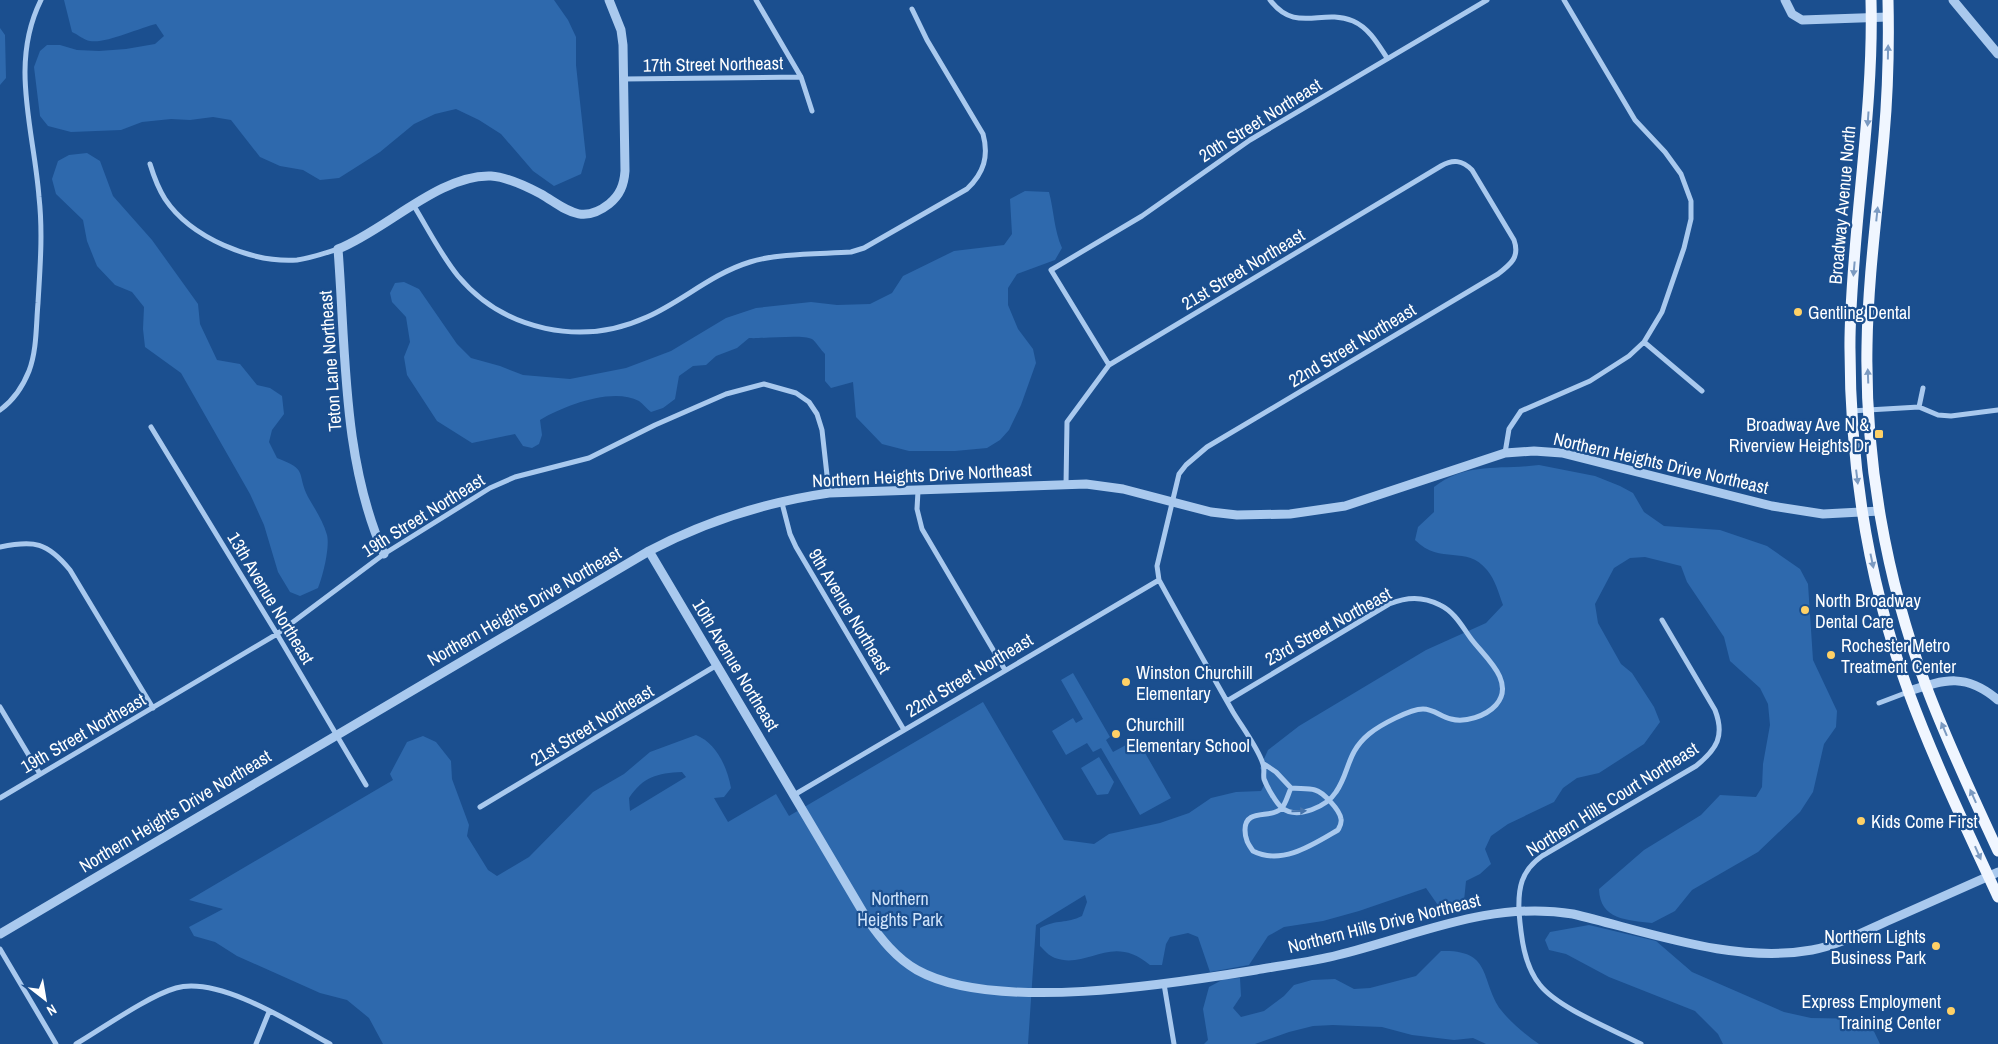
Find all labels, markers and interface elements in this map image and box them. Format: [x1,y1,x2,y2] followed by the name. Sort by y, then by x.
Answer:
[1884,43,1892,59] one-way arrow
[643,50,783,78] street label: 17th Street Northeast
[1194,72,1326,168] street label: 20th Street Northeast
[1863,112,1871,128] one-way arrow
[1823,125,1861,285] street label: Broadway Avenue North
[1873,205,1881,221] one-way arrow
[1177,222,1309,316] street label: 21st Street Northeast
[1850,262,1858,278] one-way arrow
[313,290,347,432] street label: Teton Lane Northeast
[1284,297,1420,393] street label: 22nd Street Northeast
[1808,300,1911,325] place label: Gentling Dental
[1792,306,1804,318] marker: Gentling Dental
[1863,367,1871,383] one-way arrow
[1729,412,1869,458] place label: Broadway Ave N & Riverview Heights Dr
[1551,426,1771,500] street label: Northern Heights Drive Northeast
[1873,428,1885,440] marker: Broadway Ave N & Riverview Heights Dr
[812,457,1032,493] street label: Northern Heights Drive Northeast
[357,467,489,563] street label: 19th Street Northeast
[1853,470,1861,486] one-way arrow
[222,527,320,669] street label: 13th Avenue Northeast
[423,540,625,672] street label: Northern Heights Drive Northeast
[803,544,897,678] street label: 9th Avenue Northeast
[1868,553,1876,569] one-way arrow
[1260,581,1396,671] street label: 23rd Street Northeast
[1815,588,1921,634] place label: North Broadway Dental Care
[687,594,785,736] street label: 10th Avenue Northeast
[1799,604,1811,616] marker: North Broadway Dental Care
[901,627,1037,723] street label: 22nd Street Northeast
[1841,633,1956,679] place label: Rochester Metro Treatment Center
[1825,649,1837,661] marker: Rochester Metro Treatment Center
[1136,660,1252,706] place label: Winston Churchill Elementary
[1120,676,1132,688] marker: Winston Churchill Elementary
[526,678,658,772] street label: 21st Street Northeast
[16,687,150,779] street label: 19th Street Northeast
[1126,712,1250,758] place label: Churchill Elementary School
[1939,722,1947,736] one-way arrow
[1110,728,1122,740] marker: Churchill Elementary School
[1521,736,1703,862] street label: Northern Hills Court Northeast
[74,744,276,878] street label: Northern Heights Drive Northeast
[1969,789,1977,803] one-way arrow
[1291,807,1307,815] one-way arrow
[1871,809,1978,834] place label: Kids Come First
[1855,815,1867,827] marker: Kids Come First
[1974,846,1982,860] one-way arrow
[857,886,943,932] park label: Northern Heights Park
[1285,887,1483,959] street label: Northern Hills Drive Northeast
[1824,924,1927,970] place label: Northern Lights Business Park
[1930,940,1942,952] marker: Northern Lights Business Park
[20,974,70,1024] north arrow
[1802,989,1941,1035] place label: Express Employment Training Center
[44,1000,60,1020] text: N
[1945,1005,1957,1017] marker: Express Employment Training Center

